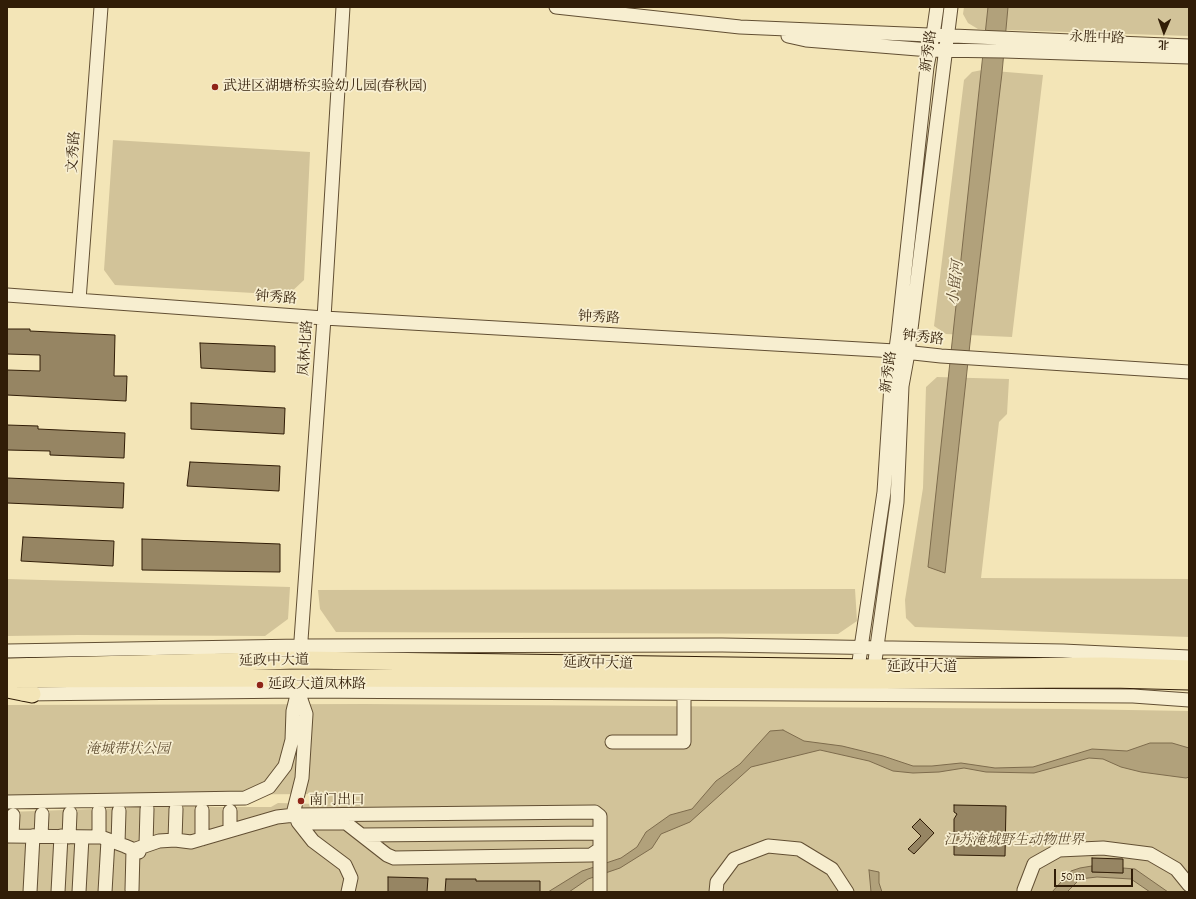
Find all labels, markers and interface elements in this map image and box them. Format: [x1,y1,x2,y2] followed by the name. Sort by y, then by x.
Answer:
[1144,12,1184,52] north arrow
[918,29,940,73] street label: 新秀路
[1069,29,1125,47] street label: 永胜中路
[1158,37,1169,52] text: 北
[223,79,427,95] place label: 武进区湖塘桥实验幼儿园(春秋园)
[210,82,220,92] marker: 武进区湖塘桥实验幼儿园(春秋园)
[64,130,84,174] street label: 文秀路
[944,260,968,306] water label: 小留河
[254,288,298,308] street label: 钟秀路
[578,309,620,327] street label: 钟秀路
[296,319,316,377] street label: 凤林北路
[901,327,945,349] street label: 钟秀路
[878,350,900,394] street label: 新秀路
[239,652,309,670] street label: 延政中大道
[563,655,633,673] street label: 延政中大道
[887,660,957,676] street label: 延政中大道
[268,677,366,693] place label: 延政大道凤林路
[255,680,265,690] marker: 延政大道凤林路
[86,742,170,758] park label: 淹城带状公园
[309,793,365,809] place label: 南门出口
[296,796,306,806] marker: 南门出口
[944,833,1084,849] park label: 江苏淹城野生动物世界
[1056,861,1135,887] scale bar
[1061,868,1085,884] text: 50 m

